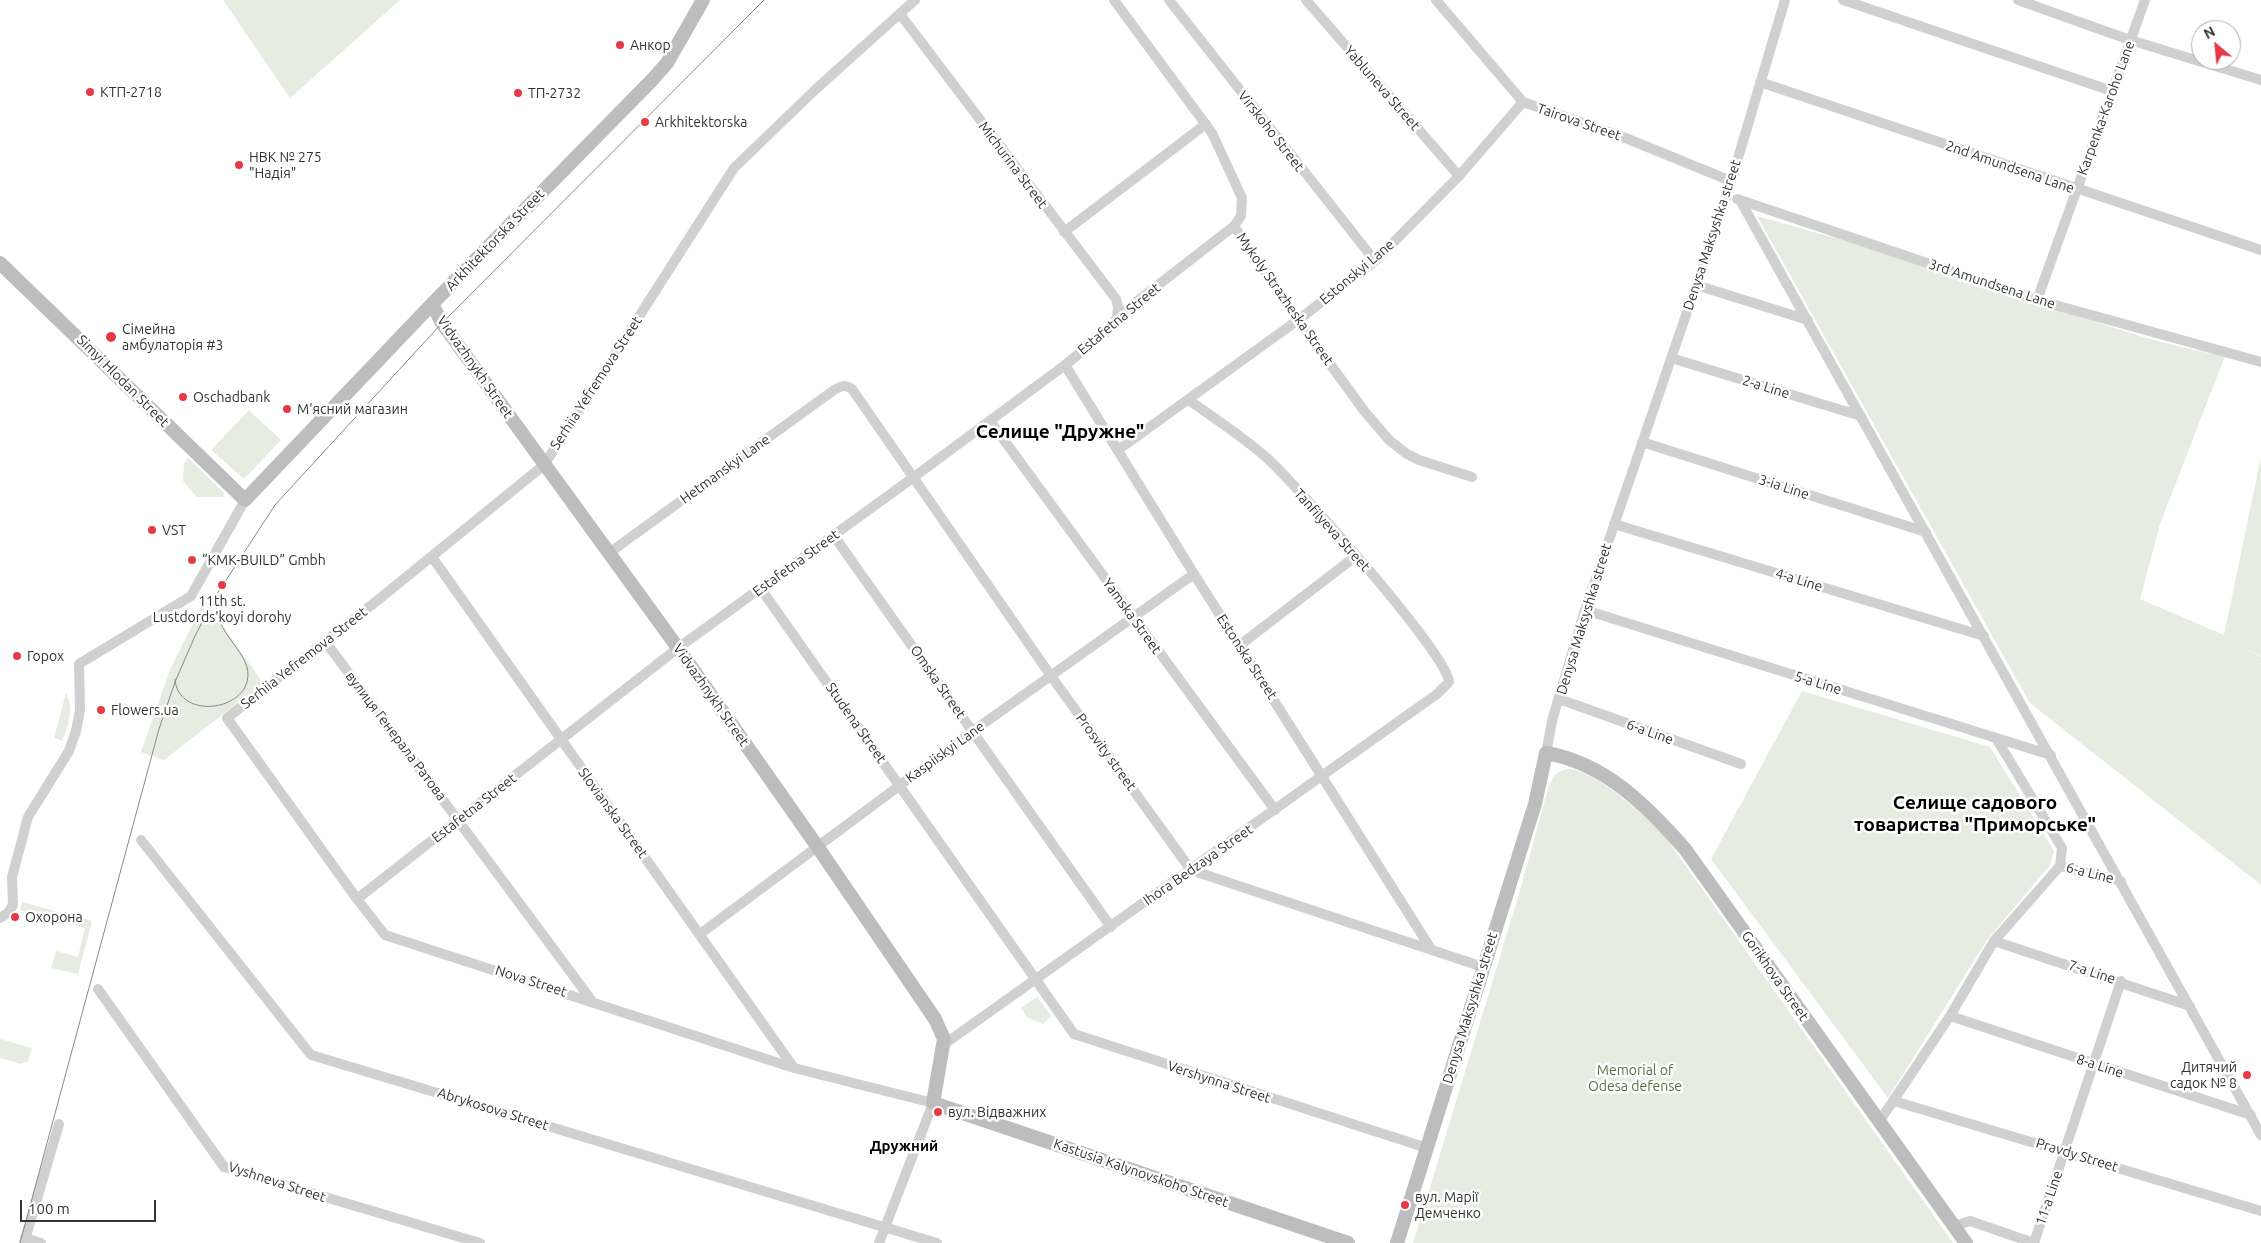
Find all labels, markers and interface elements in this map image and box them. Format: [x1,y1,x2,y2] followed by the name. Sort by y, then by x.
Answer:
[2191,20,2241,70] north arrow
[2201,23,2218,42] text: N
[630,37,671,53] place label: Анкор
[2074,38,2138,178] street label: Karpenka-Karoho Lane
[614,39,626,51] marker: Анкор
[1341,42,1423,134] street label: Yabluneva Street
[100,84,162,100] place label: КТП-2718
[528,85,581,101] place label: ТП-2732
[84,86,96,98] marker: КТП-2718
[512,87,524,99] marker: ТП-2732
[1234,87,1308,175] street label: Virskoho Street
[1535,100,1623,144] street label: Tairova Street
[655,114,747,130] place label: Arkhitektorska
[639,116,651,128] marker: Arkhitektorska
[975,118,1051,212] street label: Michurina Street
[1943,137,2077,197] street label: 2nd Amundsena Lane
[249,149,322,182] place label: НВК № 275 "Надія"
[1680,158,1744,312] street label: Denysa Maksyshka street
[233,159,245,171] marker: НВК № 275 "Надія"
[442,186,548,294] street label: Arkhitektorska Street
[1233,230,1337,368] street label: Mykoly Strazheska Street
[1316,236,1398,308] street label: Estonskyi Lane
[1927,256,2057,312] street label: 3rd Amundsena Lane
[1074,280,1164,358] street label: Estafetna Street
[433,312,517,422] street label: Vidvazhnykh Street
[547,313,645,453] street label: Serhiia Yefremova Street
[122,321,223,354] place label: Сімейна амбулаторія #3
[104,330,118,344] marker: Сімейна амбулаторія #3
[73,331,173,431] street label: Simyi Hlodan Street
[1740,372,1792,402] street label: 2-a Line
[193,389,270,405] place label: Oschadbank
[177,391,189,403] marker: Oschadbank
[297,401,408,417] place label: М'ясний магазин
[281,403,293,415] marker: М'ясний магазин
[976,421,1144,443] district label: Селище "Дружне"
[677,431,773,507] street label: Hetmanskyi Lane
[1757,471,1811,503] street label: 3-ia Line
[1290,485,1374,575] street label: Tanfilyeva Street
[162,522,186,538] place label: VST
[146,524,158,536] marker: VST
[750,526,842,600] street label: Estafetna Street
[1553,541,1615,697] street label: Denysa Maksyshka street
[202,552,326,568] place label: “KMK-BUILD” Gmbh
[186,554,198,566] marker: “KMK-BUILD” Gmbh
[1773,565,1825,595] street label: 4-a Line
[1099,575,1165,657] street label: Yamska Street
[216,579,228,591] marker: 11th st. Lustdords'koyi dorohy
[153,593,291,626] place label: 11th st. Lustdords'koyi dorohy
[237,603,371,713] street label: Serhiia Yefremova Street
[1213,611,1281,703] street label: Estonska Street
[669,640,753,750] street label: Vidvazhnykh Street
[907,642,969,722] street label: Omska Street
[27,648,64,664] place label: Горох
[11,650,23,662] marker: Горох
[342,668,450,804] street label: вулиця Генерала Ратова
[1792,668,1844,698] street label: 5-a Line
[822,680,890,766] street label: Studena Street
[111,702,179,718] place label: Flowers.ua
[95,704,107,716] marker: Flowers.ua
[1072,710,1140,794] street label: Prosvity street
[1624,716,1676,748] street label: 6-a Line
[902,718,988,786] street label: Kaspiiskyi Lane
[575,765,651,861] street label: Slovianska Street
[428,770,520,846] street label: Estafetna Street
[1854,792,2096,836] district label: Селище садового товариства "Приморське"
[1140,821,1256,909] street label: Ihora Bedzaya Street
[2064,859,2116,887] street label: 6-a Line
[25,909,83,925] place label: Охорона
[9,911,21,923] marker: Охорона
[1738,928,1812,1024] street label: Gorikhova Street
[1439,930,1501,1086] street label: Denysa Maksyshka street
[2066,956,2118,988] street label: 7-a Line
[493,962,569,1000] street label: Nova Street
[2074,1050,2126,1082] street label: 8-a Line
[1165,1057,1273,1107] street label: Vershynna Street
[2170,1059,2237,1092] place label: Дитячий садок № 8
[1588,1062,1682,1094] park label: Memorial of Odesa defense
[2241,1069,2253,1081] marker: Дитячий садок № 8
[435,1084,551,1134] street label: Abrykosova Street
[948,1104,1046,1120] place label: вул. Відважних
[932,1106,944,1118] marker: вул. Відважних
[1051,1135,1231,1211] street label: Kastusia Kalynovskoho Street
[2034,1135,2120,1175] street label: Pravdy Street
[870,1137,938,1155] district label: Дружний
[226,1158,328,1206] street label: Vyshneva Street
[2032,1169,2066,1227] street label: 11-a Line
[1415,1189,1481,1222] place label: вул. Марії Демченко
[22,1190,159,1222] scale bar
[1399,1199,1411,1211] marker: вул. Марії Демченко
[28,1200,70,1217] text: 100 m

